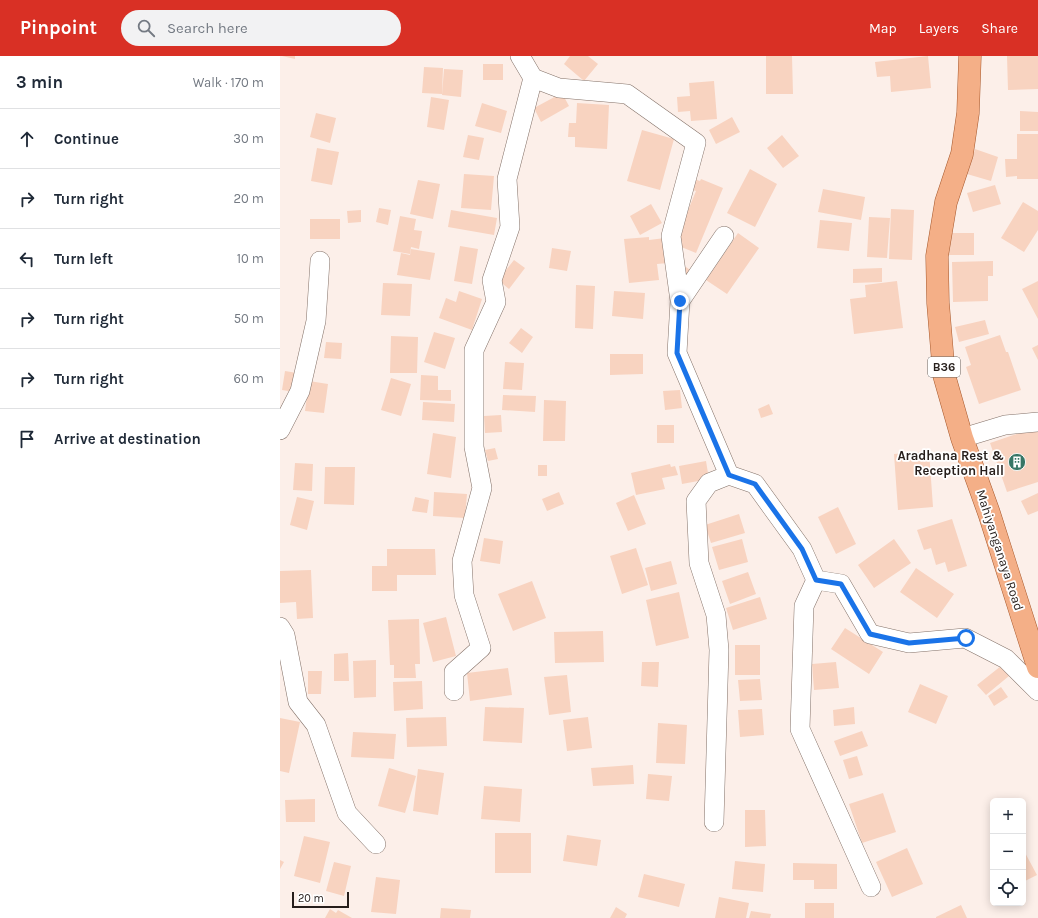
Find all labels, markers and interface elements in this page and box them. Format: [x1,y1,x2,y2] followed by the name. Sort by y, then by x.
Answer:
[121,10,401,46] search box
[20,17,97,39] text: Pinpoint
[135,17,157,39] icon: search
[167,19,248,37] text: Search here
[869,20,897,37] text: Map
[919,20,959,37] text: Layers
[981,20,1018,37] text: Share
[16,72,63,92] text: 3 min
[193,75,264,90] text: Walk · 170 m
[16,128,38,150] icon: ahead
[54,130,119,148] text: Continue
[233,131,264,146] text: 30 m
[16,188,38,210] icon: right
[54,190,124,208] text: Turn right
[234,191,264,206] text: 20 m
[16,248,38,270] icon: left
[54,250,113,268] text: Turn left
[237,251,264,266] text: 10 m
[671,292,689,310] route end
[16,308,38,330] icon: right
[54,310,124,328] text: Turn right
[234,311,264,326] text: 50 m
[928,357,960,377] road number: B36
[16,368,38,390] icon: right
[54,370,124,388] text: Turn right
[234,371,264,386] text: 60 m
[16,428,38,450] icon: arrive
[54,430,201,448] text: Arrive at destination
[897,448,1004,478] place label: Aradhana Rest & Reception Hall
[1007,452,1027,472] building icon: Aradhana Rest & Reception Hall
[973,487,1027,613] street label: Mahiyanganaya Road
[957,629,975,647] route start
[990,798,1026,906] map controls
[990,798,1026,834] button: +
[990,834,1026,870] button: −
[990,870,1026,906] button: locate
[292,890,349,909] scale bar
[298,892,324,905] text: 20 m

